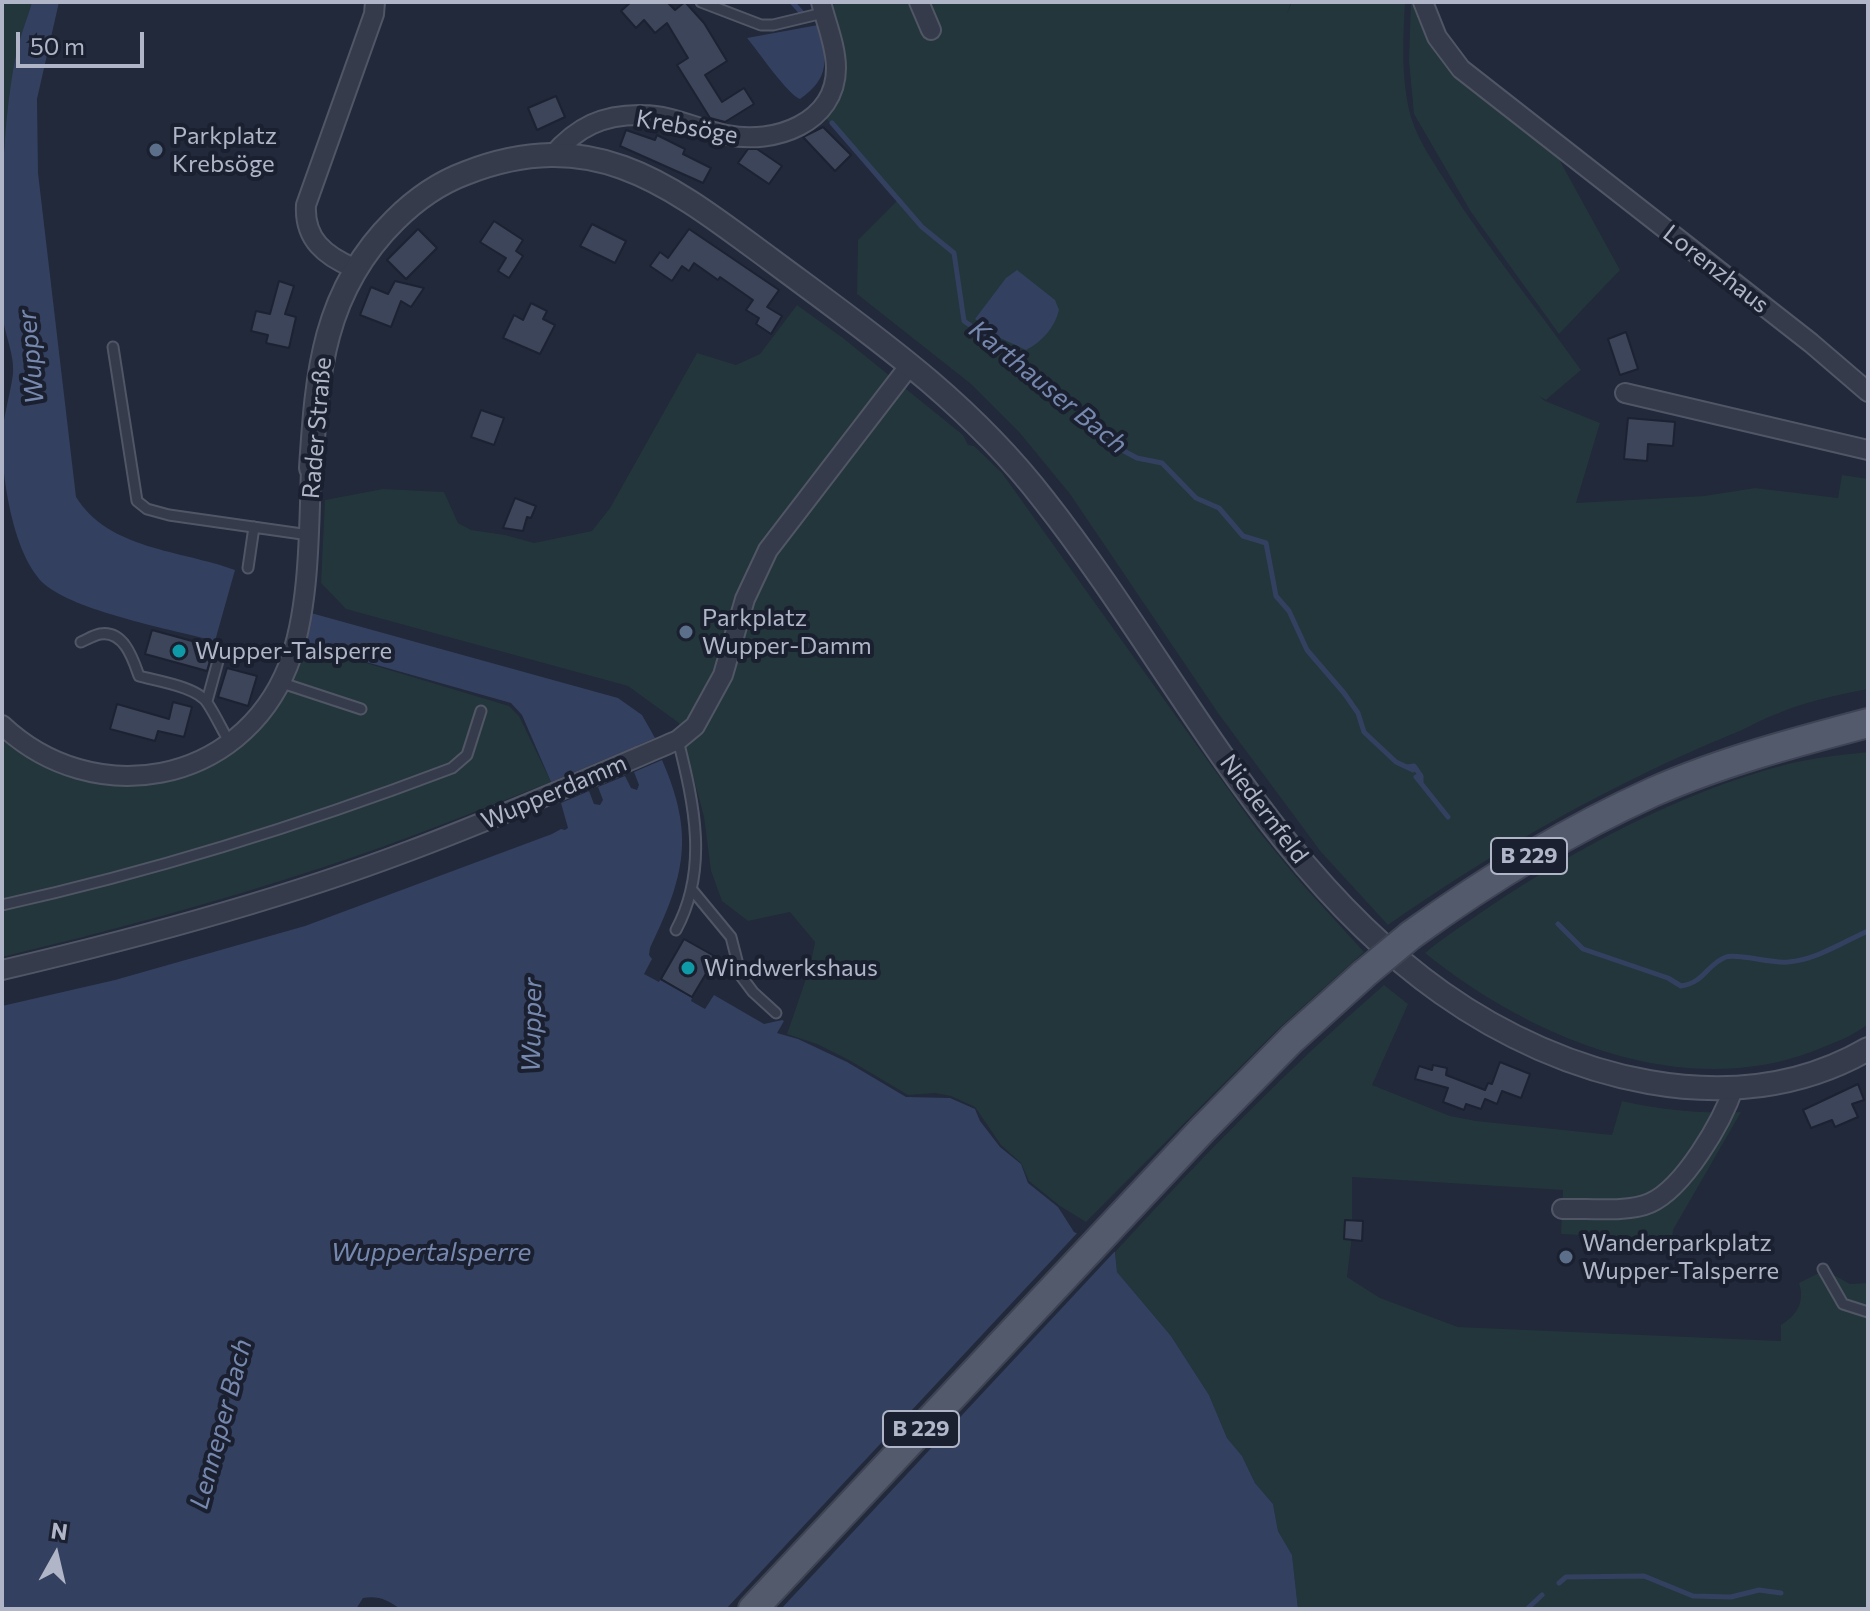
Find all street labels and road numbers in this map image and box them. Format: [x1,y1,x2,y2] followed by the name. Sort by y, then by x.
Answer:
[634,104,740,150] street label: Krebsöge
[1657,219,1775,319] street label: Lorenzhaus
[296,356,338,500] street label: Rader Straße
[477,748,631,836] street label: Wupperdamm
[1214,749,1314,869] street label: Niedernfeld
[1491,838,1567,874] road number: B 229
[883,1411,959,1447] road number: B 229

